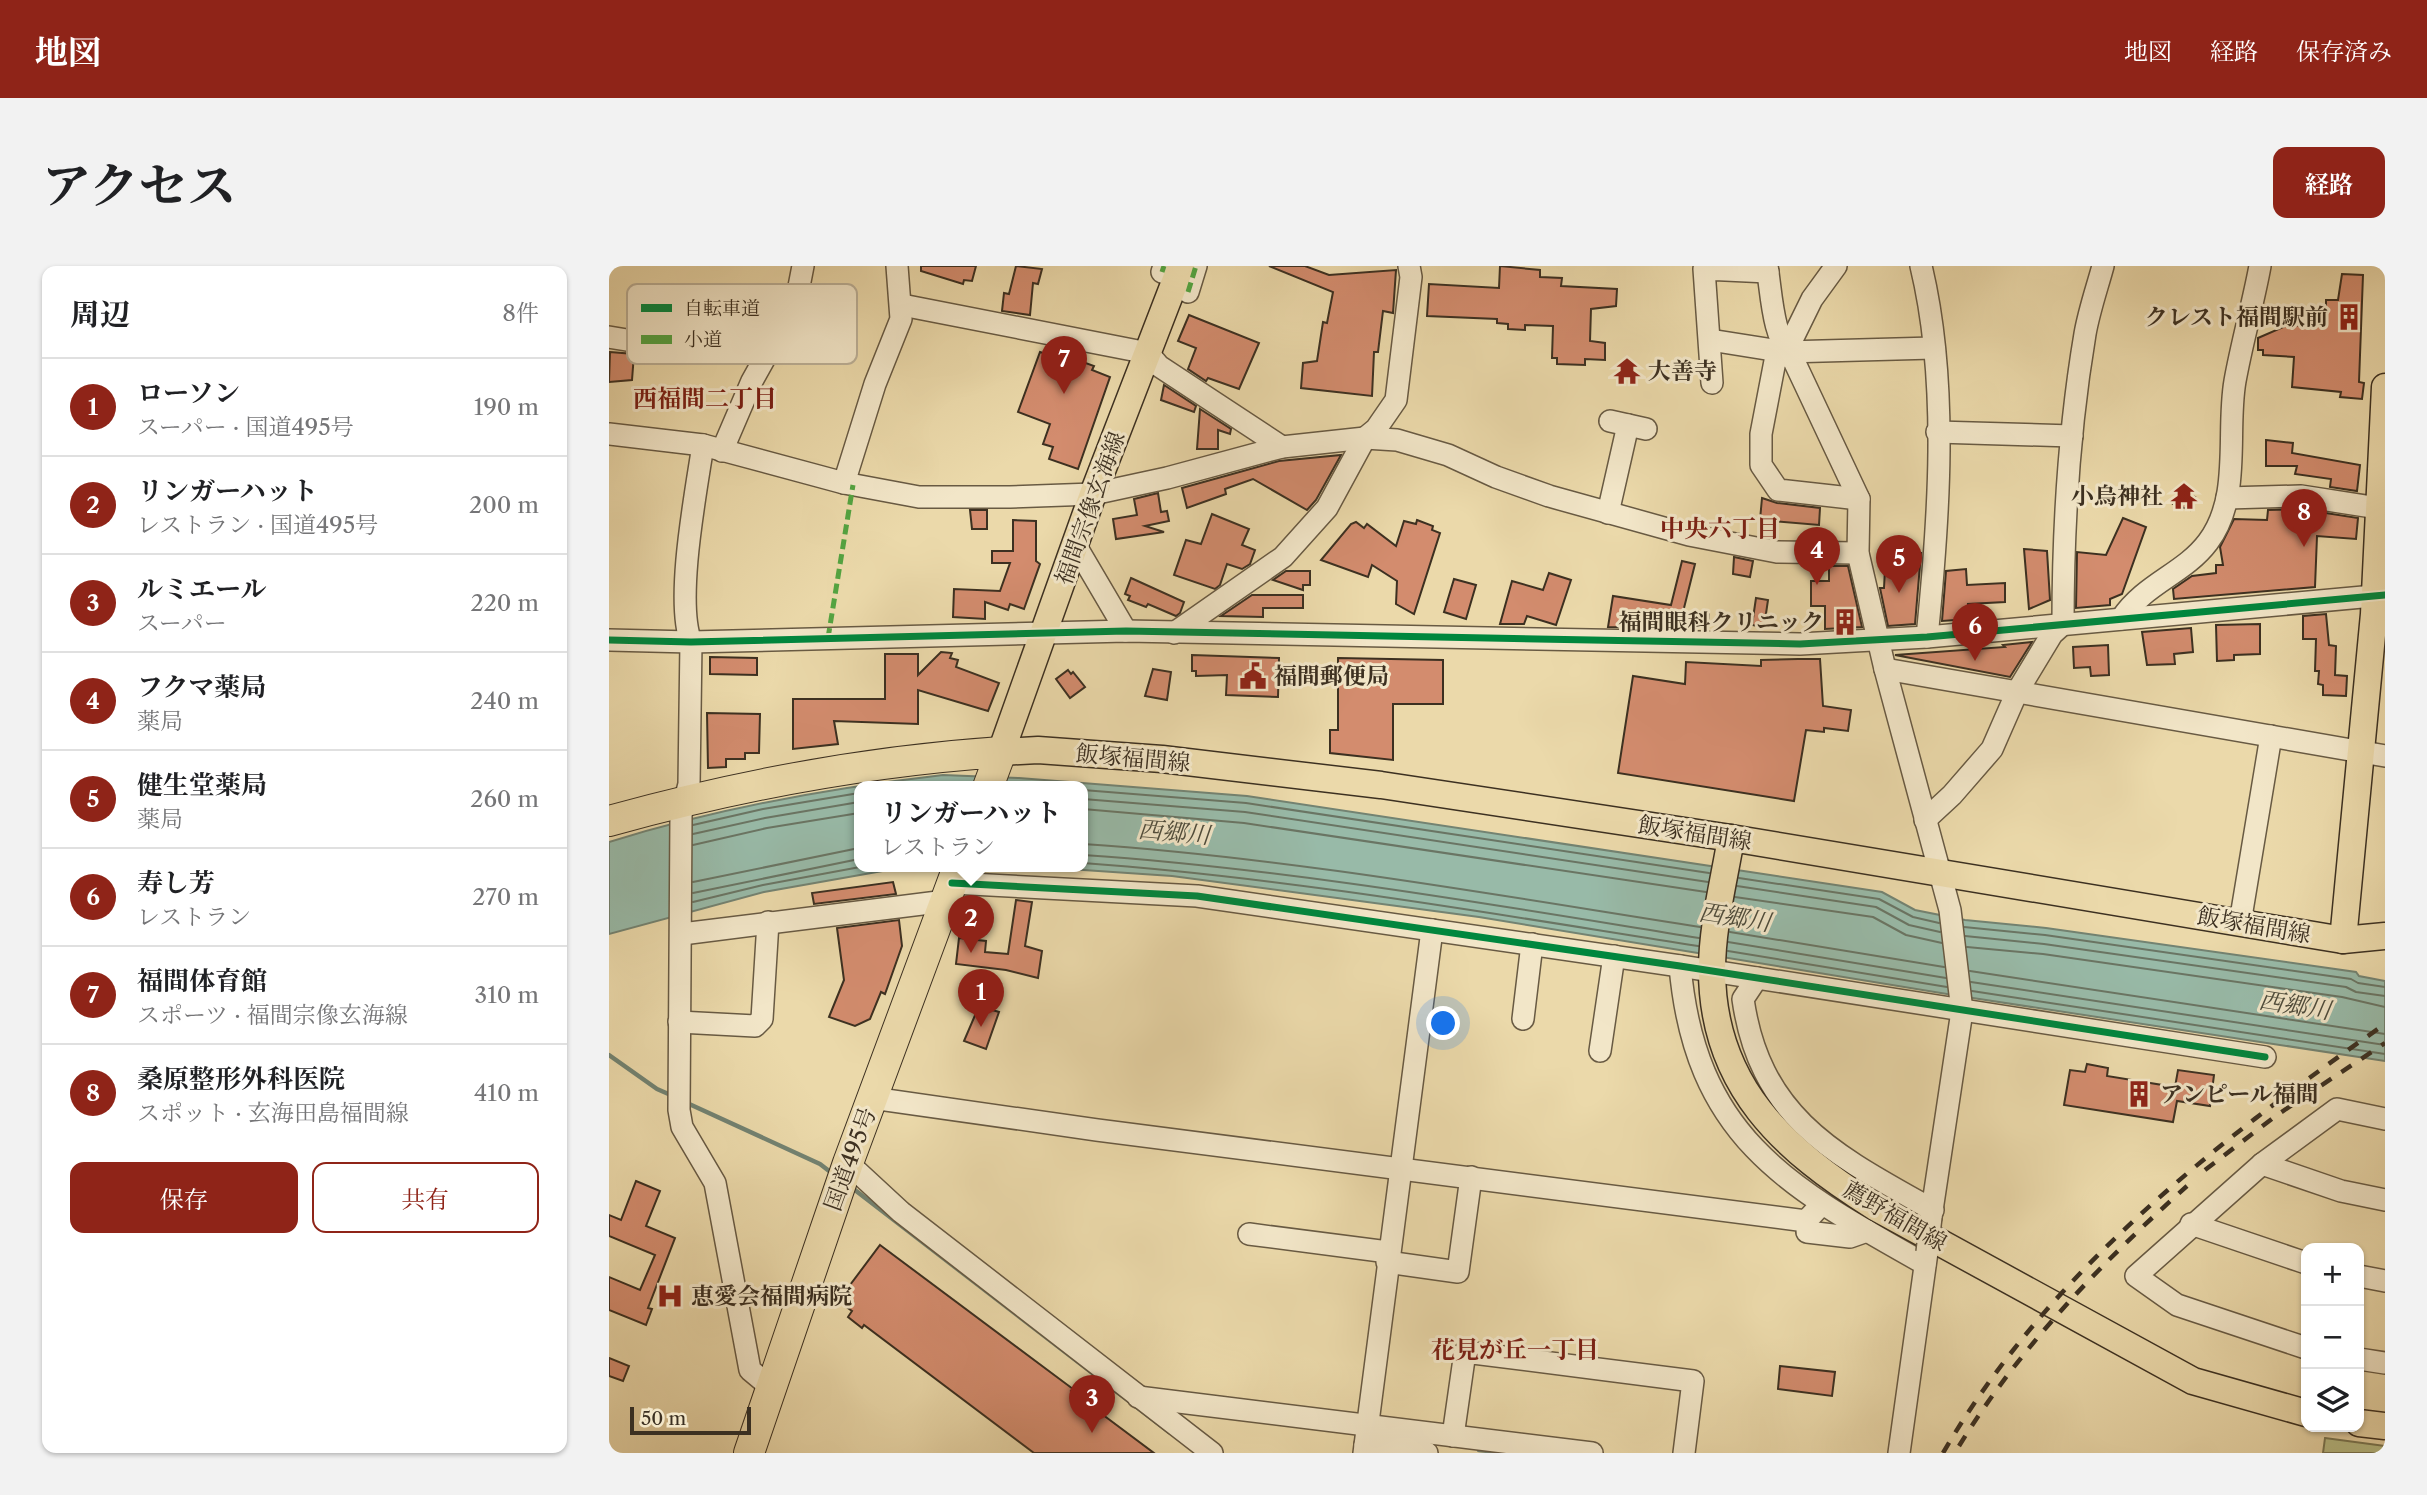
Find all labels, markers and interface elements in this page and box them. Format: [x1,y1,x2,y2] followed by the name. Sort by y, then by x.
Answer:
[35,32,101,73] text: 地図
[2124,37,2172,66] text: 地図
[2210,37,2258,66] text: 経路
[2296,37,2392,66] text: 保存済み
[2273,147,2385,218] button: 経路
[42,155,237,216] text: アクセス
[627,284,857,364] legend
[70,296,130,333] text: 周辺
[684,297,760,320] text: 自転車道
[502,299,539,327] text: 8件
[2334,302,2364,332] building icon: クレスト福間駅前
[2145,303,2328,331] place label: クレスト福間駅前
[684,328,722,351] text: 小道
[1041,336,1087,394] pin: 7
[1612,356,1642,386] temple icon: 大善寺
[1648,357,1717,385] place label: 大善寺
[137,377,240,409] text: ローソン
[633,384,777,413] district label: 西福間二丁目
[88,393,98,421] text: 1
[474,393,539,421] text: 190 m
[137,413,354,441] text: スーパー · 国道495号
[1049,428,1131,588] street label: 福間宗像玄海線
[137,475,318,507] text: リンガーハット
[2169,481,2199,511] temple icon: 小烏神社
[2071,482,2163,510] place label: 小烏神社
[2281,489,2327,547] pin: 8
[86,491,100,519] text: 2
[469,491,539,519] text: 200 m
[137,511,378,539] text: レストラン · 国道495号
[1660,514,1780,543] district label: 中央六丁目
[1794,527,1840,585] pin: 4
[1876,535,1922,593] pin: 5
[137,573,266,605] text: ルミエール
[87,589,100,617] text: 3
[470,589,539,617] text: 220 m
[1952,603,1998,661] pin: 6
[1830,607,1860,637] building icon: 福間眼科クリニック
[1618,608,1824,636] place label: 福間眼科クリニック
[137,609,227,637] text: スーパー
[1238,661,1268,691] public building icon: 福間郵便局
[1274,662,1389,690] place label: 福間郵便局
[137,671,266,703] text: フクマ薬局
[86,687,100,715] text: 4
[470,687,539,715] text: 240 m
[137,707,183,735] text: 薬局
[1074,739,1192,777] street label: 飯塚福間線
[137,769,267,801] text: 健生堂薬局
[854,781,1088,872] popup
[87,785,99,813] text: 5
[470,785,539,813] text: 260 m
[881,797,1061,829] text: リンガーハット
[137,805,183,833] text: 薬局
[1636,810,1754,856] street label: 飯塚福間線
[1137,814,1214,850] water label: 西郷川
[881,833,995,861] text: レストラン
[137,867,215,899] text: 寿し芳
[86,883,100,911] text: 6
[472,883,539,911] text: 270 m
[948,895,994,953] pin: 2
[1697,897,1776,937] water label: 西郷川
[2195,901,2313,949] street label: 飯塚福間線
[137,903,251,931] text: レストラン
[137,965,267,997] text: 福間体育館
[958,969,1004,1027] pin: 1
[87,981,99,1009] text: 7
[475,981,539,1009] text: 310 m
[2257,985,2336,1025] water label: 西郷川
[137,1001,408,1029] text: スポーツ · 福間宗像玄海線
[1426,1006,1460,1040] your location
[137,1063,345,1095] text: 桑原整形外科医院
[86,1079,100,1107] text: 8
[474,1079,539,1107] text: 410 m
[2124,1079,2154,1109] building icon: アンピール福間
[2160,1080,2319,1108] place label: アンピール福間
[137,1099,409,1127] text: スポット · 玄海田島福間線
[818,1103,882,1215] street label: 国道495号
[70,1162,298,1233] button: 保存
[312,1162,539,1233] button: 共有
[1838,1175,1952,1257] street label: 薦野福間線
[2301,1243,2364,1432] map controls
[2301,1243,2364,1306] button: +
[655,1281,685,1311] hospital icon: 恵愛会福間病院
[691,1282,852,1310] place label: 恵愛会福間病院
[2301,1306,2364,1369] button: −
[1431,1335,1599,1364] district label: 花見が丘一丁目
[2301,1369,2364,1432] button: layers
[1069,1375,1115,1433] pin: 3
[630,1404,751,1436] scale bar
[641,1407,686,1430] text: 50 m

